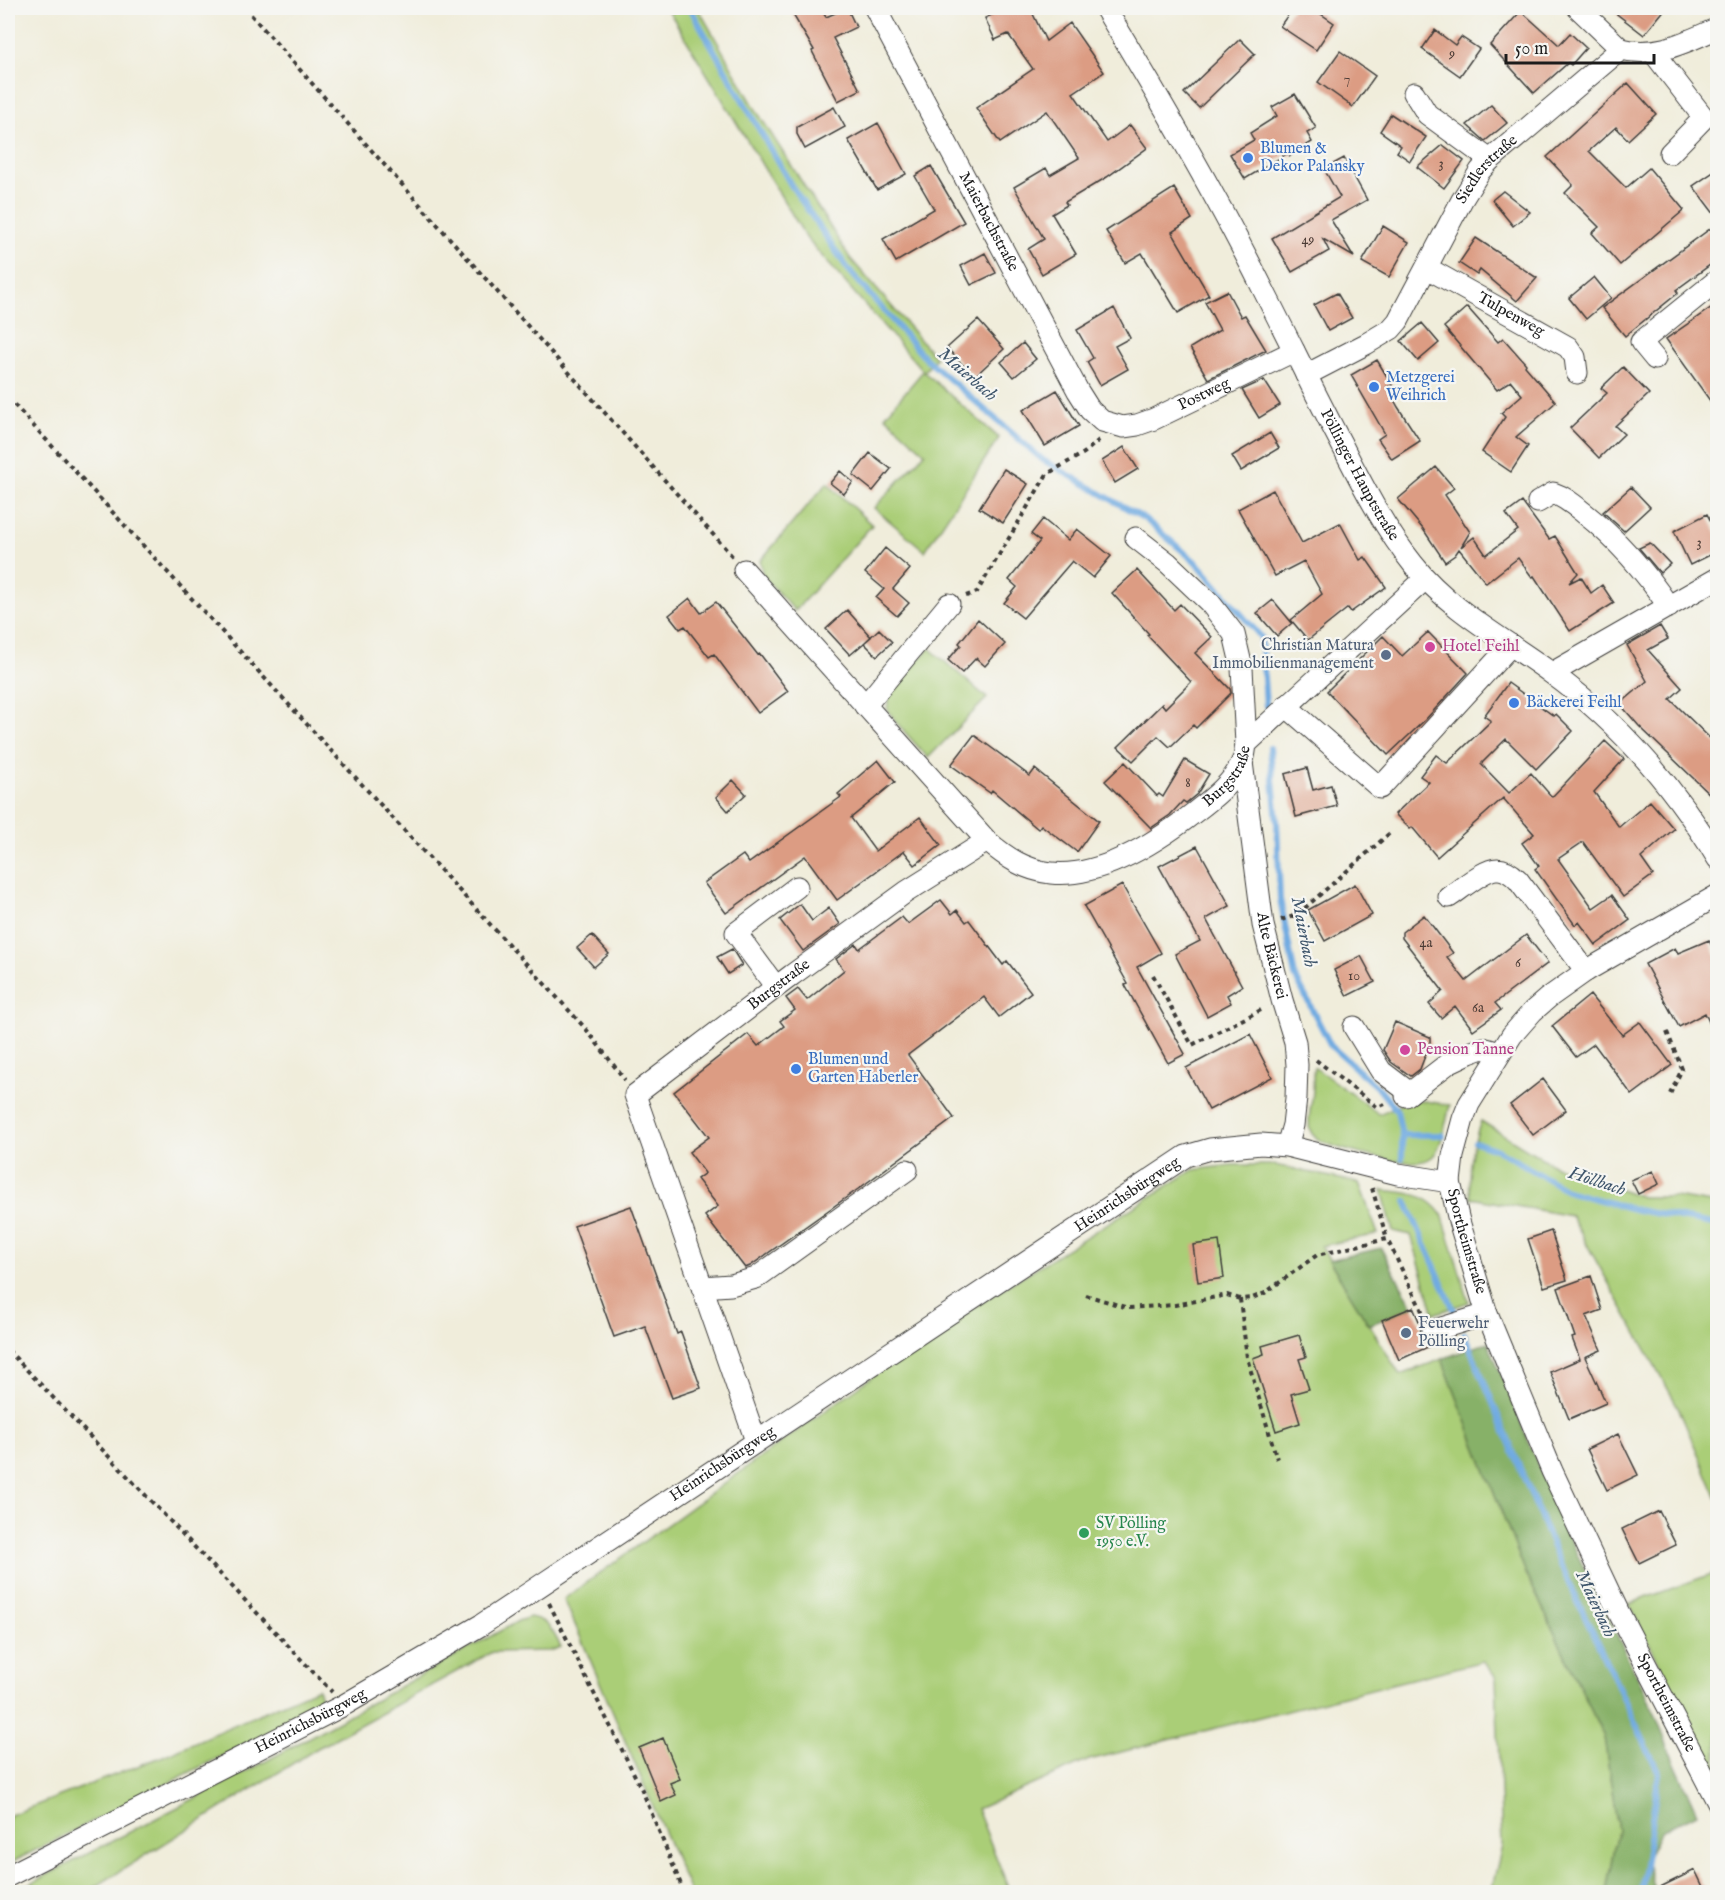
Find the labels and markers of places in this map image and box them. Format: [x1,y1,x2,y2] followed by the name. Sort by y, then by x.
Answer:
[1260,139,1365,177] place label: Blumen & Dekor Palansky
[1241,151,1255,165] marker: Blumen & Dekor Palansky
[1386,368,1455,406] place label: Metzgerei Weihrich
[1367,380,1381,394] marker: Metzgerei Weihrich
[1212,636,1375,674] place label: Christian Matura Immobilienmanagement
[1442,637,1520,657] place label: Hotel Feihl
[1423,640,1437,654] marker: Hotel Feihl
[1379,648,1393,662] marker: Christian Matura Immobilienmanagement
[1526,693,1622,713] place label: Bäckerei Feihl
[1507,696,1521,710] marker: Bäckerei Feihl
[1417,1040,1514,1060] place label: Pension Tanne
[1398,1043,1412,1057] marker: Pension Tanne
[808,1050,918,1088] place label: Blumen und Garten Haberler
[789,1062,803,1076] marker: Blumen und Garten Haberler
[1418,1314,1489,1352] place label: Feuerwehr Pölling
[1399,1326,1413,1340] marker: Feuerwehr Pölling
[1096,1514,1166,1552] place label: SV Pölling 1950 e.V.
[1077,1526,1091,1540] marker: SV Pölling 1950 e.V.

